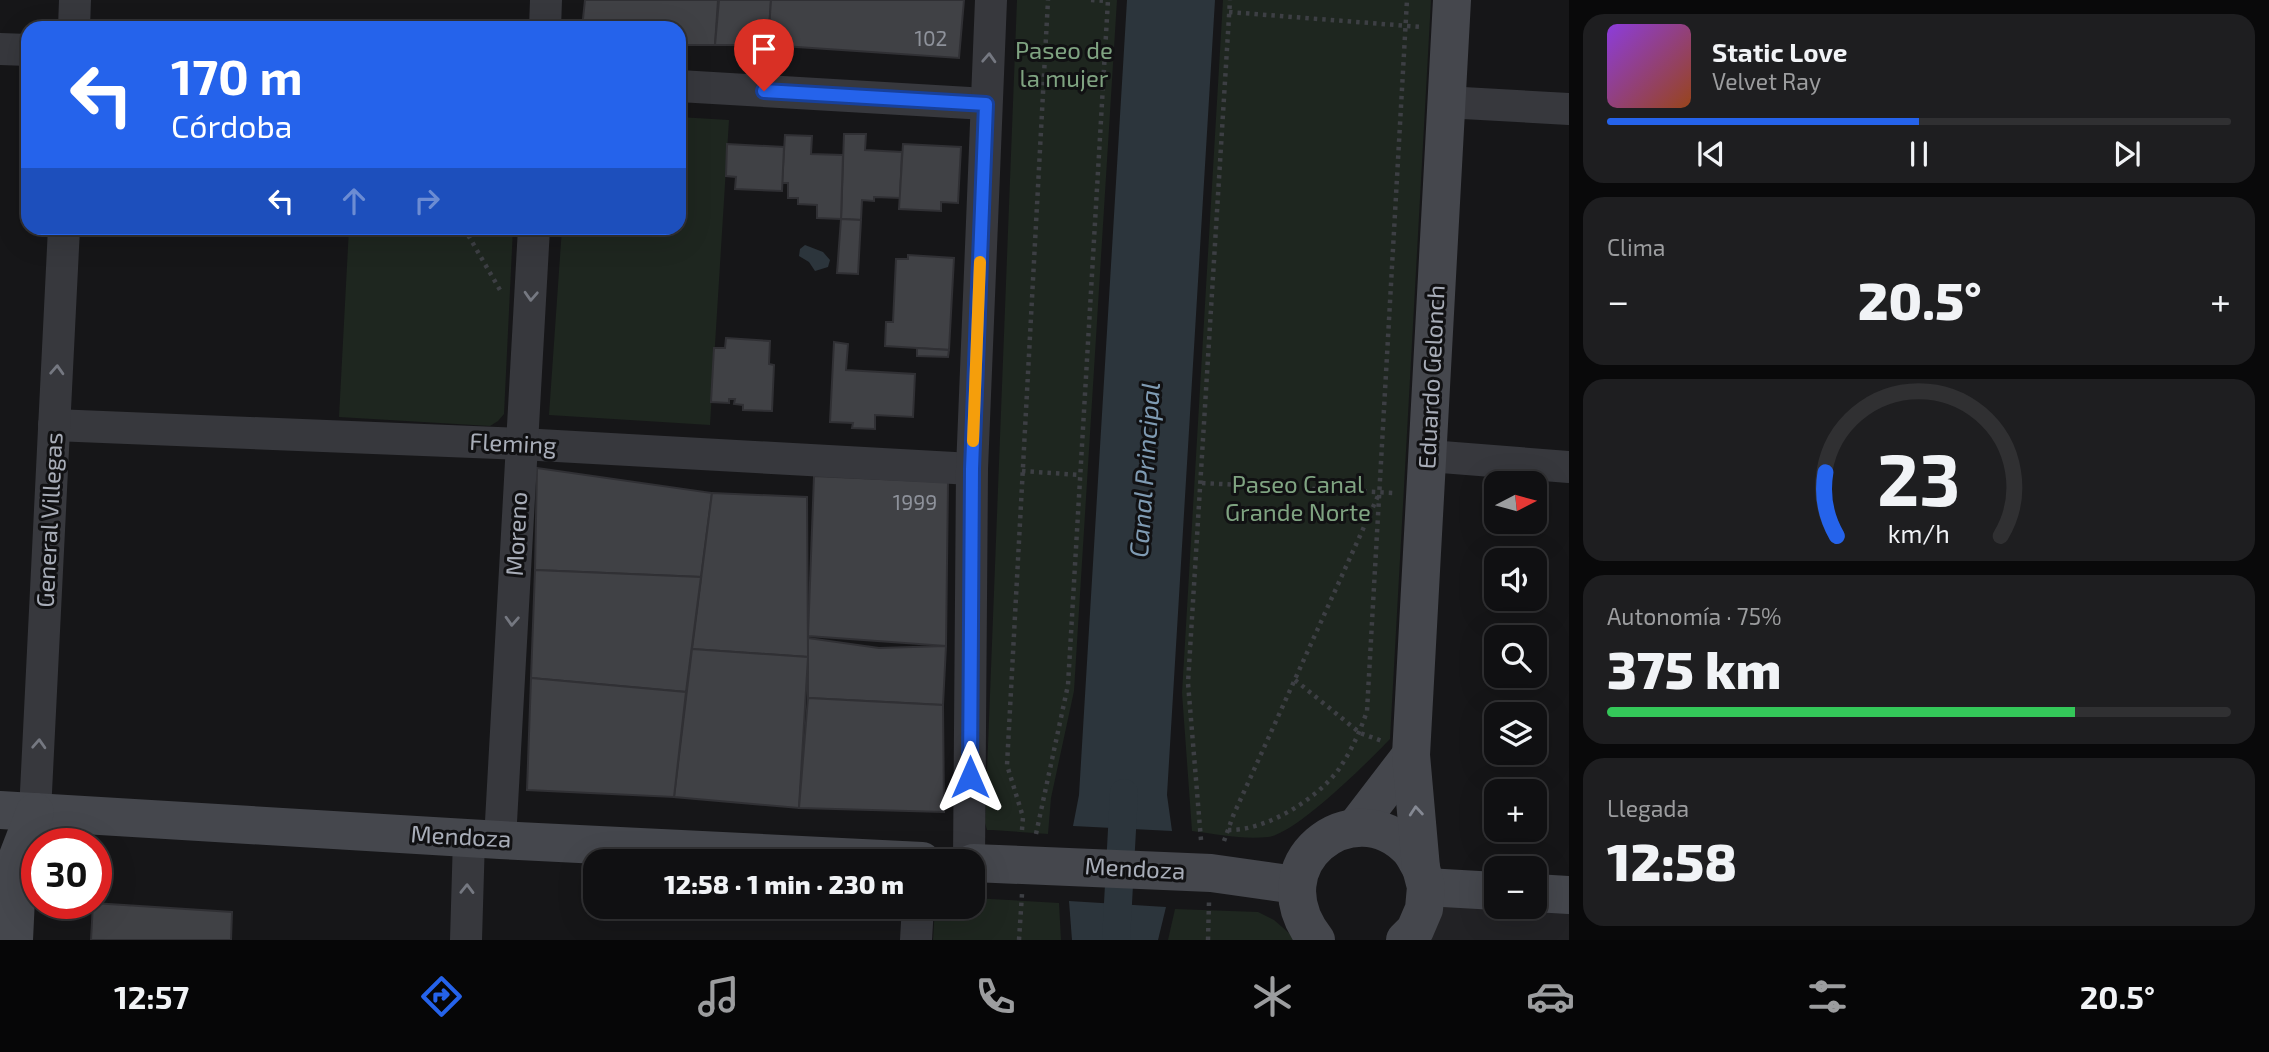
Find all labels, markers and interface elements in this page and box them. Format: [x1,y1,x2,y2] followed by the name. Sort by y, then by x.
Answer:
[734,19,794,91] pin
[915,25,947,50] house number: 102
[745,30,783,68] icon: arrive
[1015,35,1113,92] park label: Paseo de la mujer
[1712,36,1848,67] text: Static Love
[171,46,303,105] text: 170 m
[56,49,147,140] icon: left
[981,52,996,63] one-way arrow
[1712,67,1821,95] text: Velvet Ray
[171,106,292,144] text: Córdoba
[1692,135,1730,173] icon: previous
[1900,135,1938,173] icon: pause
[2108,135,2146,173] icon: next
[262,182,300,220] icon: left
[335,182,373,220] icon: ahead
[408,182,446,220] icon: right
[1607,233,1665,261] text: Clima
[1858,268,1982,330] text: 20.5°
[1607,277,1629,323] text: −
[2210,277,2231,323] text: +
[1411,284,1450,470] street label: Eduardo Gelonch
[523,290,538,301] one-way arrow
[49,364,64,375] one-way arrow
[1122,381,1165,559] water label: Canal Principal
[469,426,557,459] street label: Fleming
[29,432,68,608] street label: General Villegas
[1877,433,1961,521] text: 23
[1225,469,1371,526] park label: Paseo Canal Grande Norte
[1484,471,1547,534] north arrow
[1484,471,1547,919] map controls
[893,489,937,514] house number: 1999
[499,491,532,577] street label: Moreno
[1888,518,1950,548] text: km/h
[1484,548,1547,611] button: sound
[1607,602,1782,630] text: Autonomía · 75%
[504,615,519,626] one-way arrow
[1484,625,1547,688] button: search
[1607,637,1781,699] text: 375 km
[1484,702,1547,765] button: layers
[31,738,46,749] one-way arrow
[933,740,1007,814] position arrow
[1484,779,1547,842] button: +
[1607,794,1689,822] text: Llegada
[1409,806,1424,817] one-way arrow
[410,818,512,853] street label: Mendoza
[21,828,112,919] speed limit sign: 30
[1607,829,1737,891] text: 12:58
[1084,850,1186,885] street label: Mendoza
[1484,856,1547,919] button: −
[664,868,904,899] text: 12:58 · 1 min · 230 m
[460,883,475,894] one-way arrow
[417,972,466,1021] icon: directions
[694,972,743,1021] icon: music
[971,972,1020,1021] icon: phone
[1248,972,1297,1021] icon: climate
[1526,972,1575,1021] icon: car
[1803,972,1852,1021] icon: filters
[114,977,189,1015] text: 12:57
[2080,977,2155,1015] text: 20.5°

